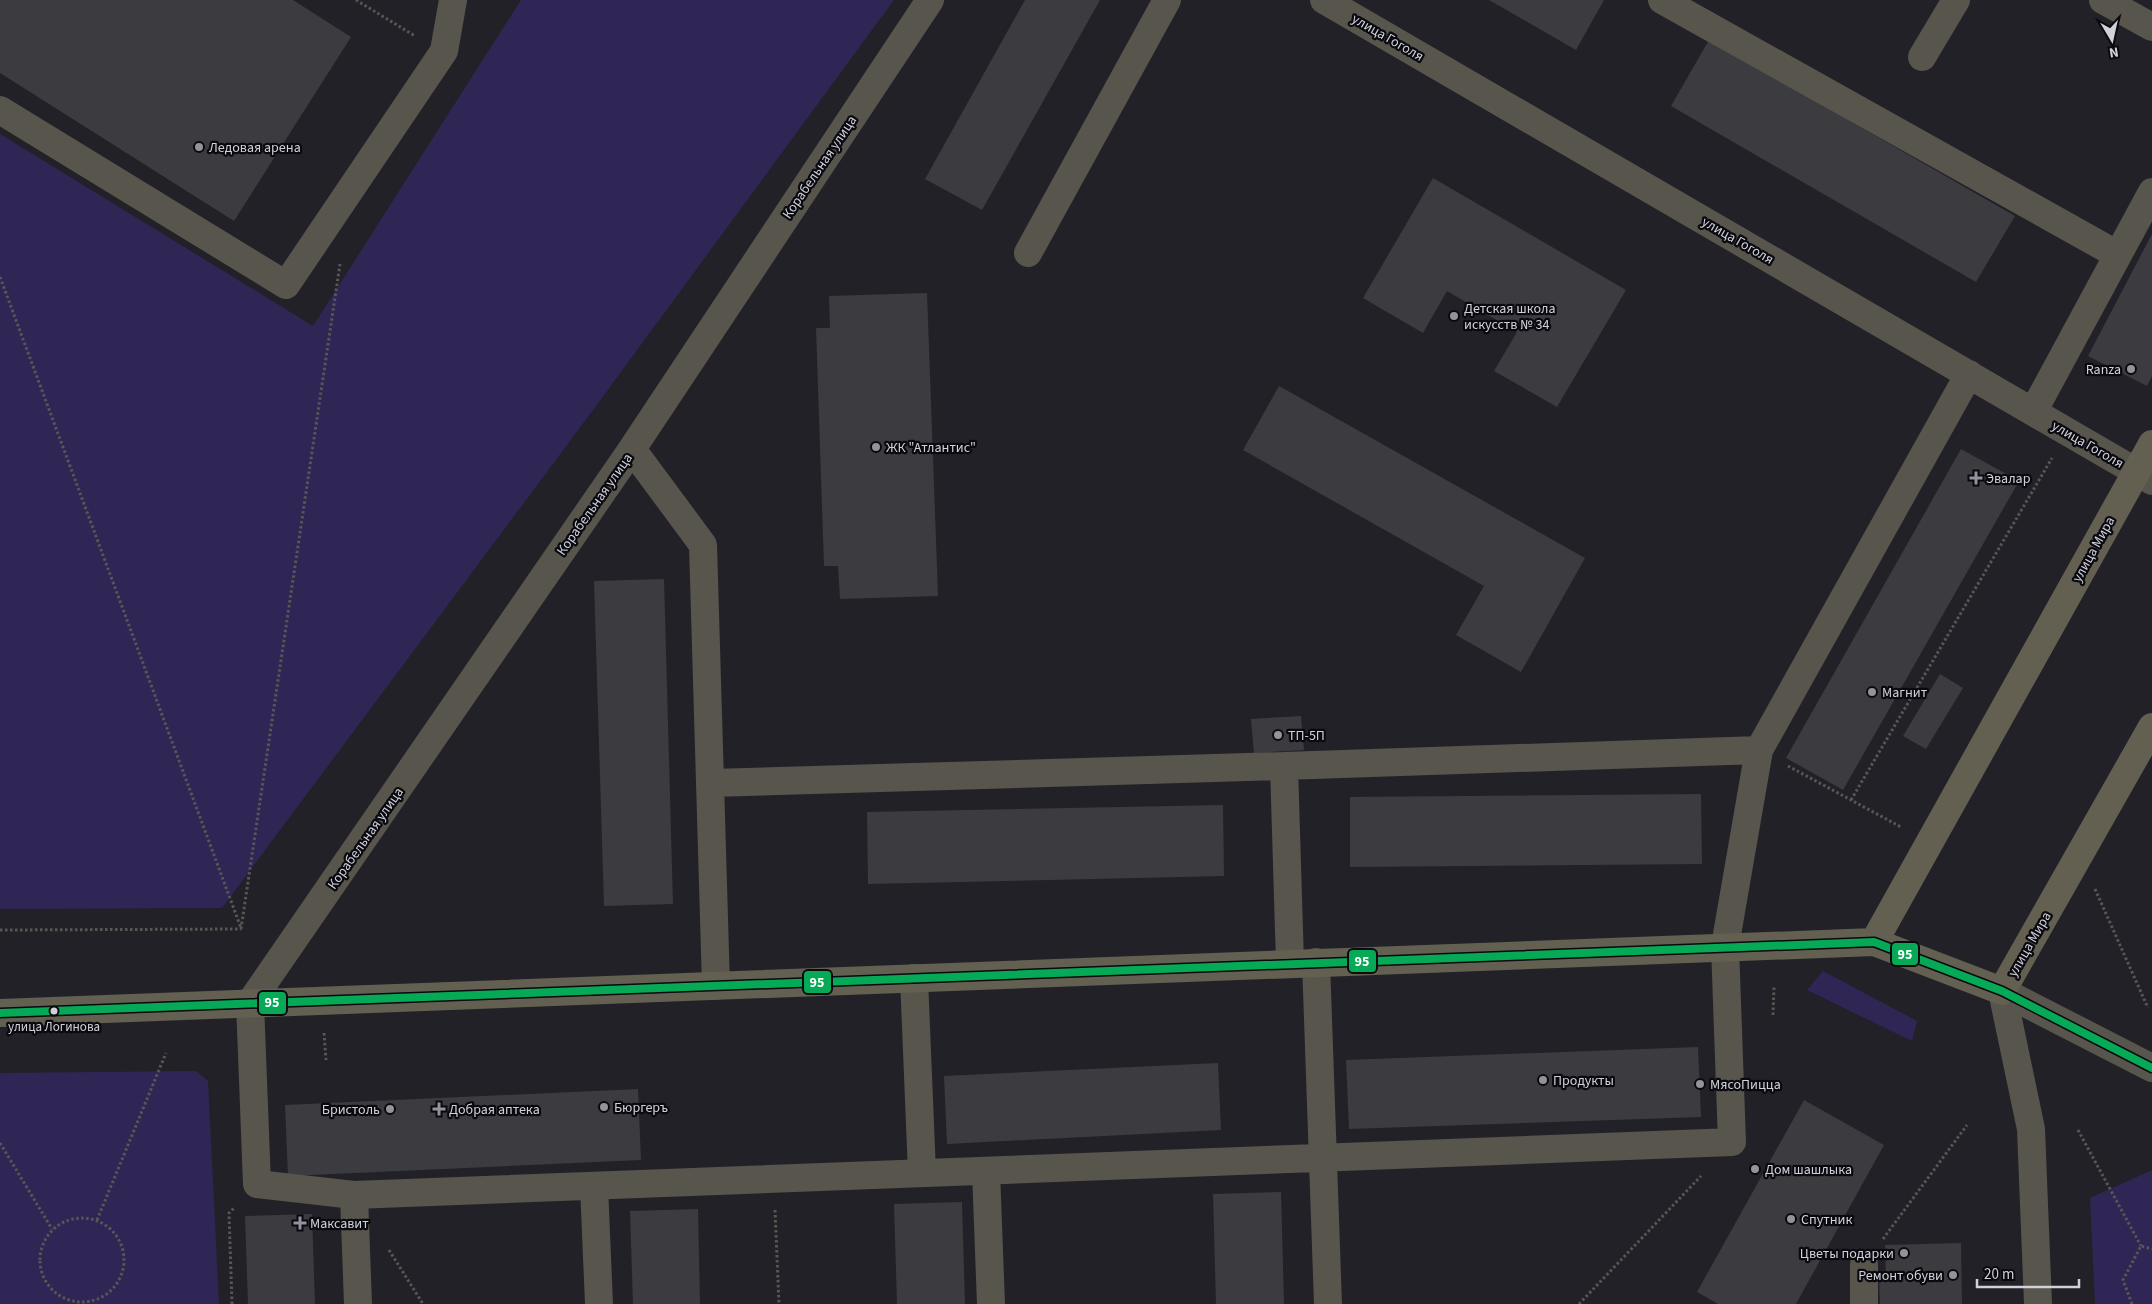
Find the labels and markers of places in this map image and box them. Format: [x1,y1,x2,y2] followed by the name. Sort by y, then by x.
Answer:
[209,138,301,158] place label: Ледовая арена
[193,141,205,153] marker: Ледовая арена
[1464,299,1556,335] place label: Детская школа искусств № 34
[1448,310,1460,322] marker: Детская школа искусств № 34
[2086,360,2121,380] place label: Ranza
[2125,363,2137,375] marker: Ranza
[886,438,976,458] place label: ЖК "Атлантис"
[870,441,882,453] marker: ЖК "Атлантис"
[1986,469,2031,489] place label: Эвалар
[1970,472,1982,484] marker: Эвалар
[1882,683,1928,703] place label: Магнит
[1866,686,1878,698] marker: Магнит
[1288,726,1325,746] place label: ТП-5П
[1272,729,1284,741] marker: ТП-5П
[49,1006,59,1016] marker: улица Логинова
[8,1018,100,1036] place label: улица Логинова
[1553,1071,1614,1091] place label: Продукты
[1537,1074,1549,1086] marker: Продукты
[1710,1075,1781,1095] place label: МясоПицца
[1694,1078,1706,1090] marker: МясоПицца
[614,1098,668,1118] place label: Бюргеръ
[322,1100,380,1120] place label: Бристоль
[449,1100,540,1120] place label: Добрая аптека
[598,1101,610,1113] marker: Бюргеръ
[384,1103,396,1115] marker: Бристоль
[433,1103,445,1115] marker: Добрая аптека
[1765,1160,1852,1180] place label: Дом шашлыка
[1749,1163,1761,1175] marker: Дом шашлыка
[1801,1210,1852,1230] place label: Спутник
[1785,1213,1797,1225] marker: Спутник
[310,1214,369,1234] place label: Максавит
[294,1217,306,1229] marker: Максавит
[1800,1244,1894,1264] place label: Цветы подарки
[1898,1247,1910,1259] marker: Цветы подарки
[1858,1266,1943,1286] place label: Ремонт обуви
[1947,1269,1959,1281] marker: Ремонт обуви

